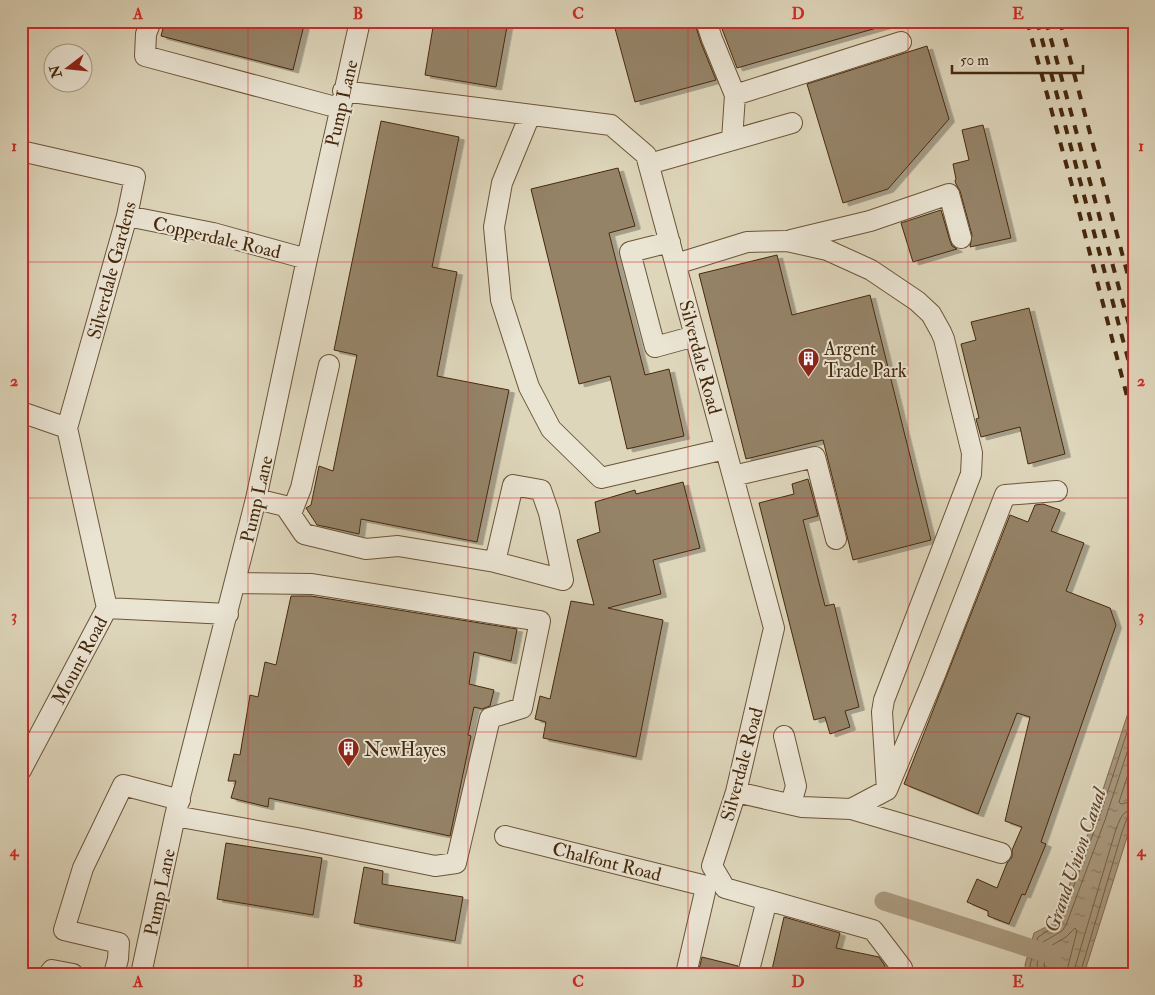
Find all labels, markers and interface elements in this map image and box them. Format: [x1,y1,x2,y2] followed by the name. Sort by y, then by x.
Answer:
[132,4,144,24] text: A
[353,4,363,24] text: B
[572,4,584,24] text: C
[791,4,805,24] text: D
[1012,4,1024,24] text: E
[42,42,92,92] north arrow
[952,42,1084,74] scale bar
[960,51,989,70] text: 50 m
[320,57,365,149] street label: Pump Lane
[46,63,66,81] text: N
[11,136,17,156] text: 1
[1138,136,1144,156] text: 1
[82,199,142,342] street label: Silverdale Gardens
[150,212,284,265] street label: Copperdale Road
[673,298,727,417] street label: Silverdale Road
[823,337,907,383] place label: Argent Trade Park
[796,347,820,378] building icon: Argent Trade Park
[10,371,18,391] text: 2
[1137,371,1145,391] text: 2
[235,453,280,545] street label: Pump Lane
[11,606,17,626] text: 3
[1138,606,1144,626] text: 3
[47,612,113,709] street label: Mount Road
[715,704,769,824] street label: Silverdale Road
[336,737,360,768] building icon: NewHayes
[364,738,446,762] place label: NewHayes
[1039,783,1113,935] water label: Grand Union Canal
[550,837,664,887] street label: Chalfont Road
[9,841,20,861] text: 4
[1136,841,1147,861] text: 4
[139,846,182,938] street label: Pump Lane
[132,972,144,992] text: A
[353,972,363,992] text: B
[572,972,584,992] text: C
[791,972,805,992] text: D
[1012,972,1024,992] text: E

